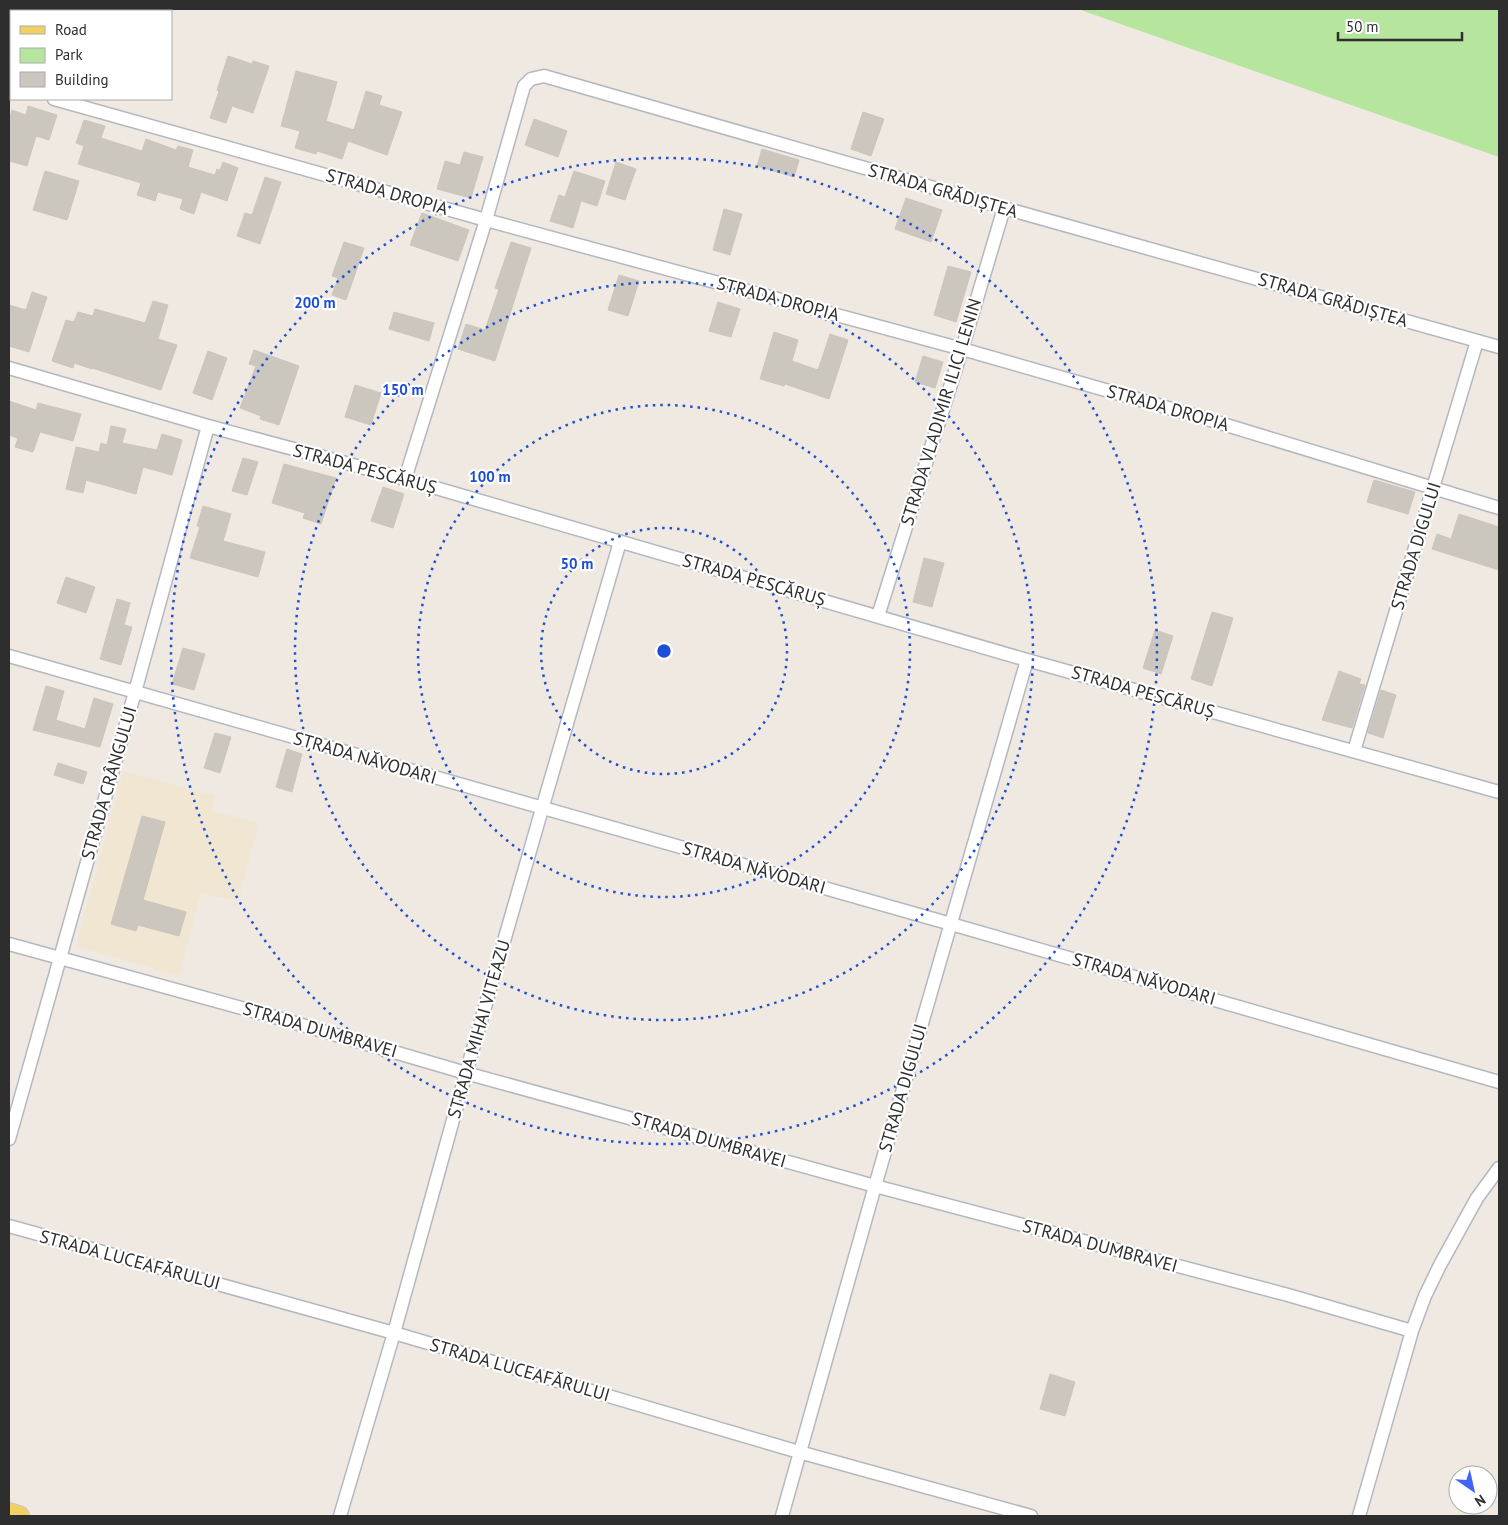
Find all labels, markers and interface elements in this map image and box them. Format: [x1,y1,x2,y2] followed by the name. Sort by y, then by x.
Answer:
[10,10,172,100] legend
[1338,10,1462,42] scale bar
[1346,17,1379,36] text: 50 m
[55,20,87,39] text: Road
[55,45,83,64] text: Park
[55,70,109,89] text: Building
[866,158,1021,223] street label: STRADA GRĂDIȘTEA
[323,163,451,220] street label: STRADA DROPIA
[1256,267,1411,332] street label: STRADA GRĂDIȘTEA
[714,271,842,326] street label: STRADA DROPIA
[294,293,336,312] text: 200 m
[895,295,986,528] street label: STRADA VLADIMIR ILICI LENIN
[1104,379,1232,436] street label: STRADA DROPIA
[382,380,424,399] text: 150 m
[291,438,440,499] street label: STRADA PESCĂRUȘ
[469,467,511,486] text: 100 m
[1385,479,1446,612] street label: STRADA DIGULUI
[680,548,828,611] street label: STRADA PESCĂRUȘ
[561,554,593,573] text: 50 m
[655,642,673,660] centre of rings
[1069,660,1217,723] street label: STRADA PESCĂRUȘ
[76,704,141,862] street label: STRADA CRÂNGULUI
[291,726,439,789] street label: STRADA NĂVODARI
[680,836,828,899] street label: STRADA NĂVODARI
[442,937,515,1121] street label: STRADA MIHAI VITEAZU
[1070,947,1218,1010] street label: STRADA NĂVODARI
[240,996,400,1063] street label: STRADA DUMBRAVEI
[873,1021,932,1155] street label: STRADA DIGULUI
[629,1106,789,1173] street label: STRADA DUMBRAVEI
[1020,1214,1180,1277] street label: STRADA DUMBRAVEI
[37,1224,223,1295] street label: STRADA LUCEAFĂRULUI
[427,1333,613,1406] street label: STRADA LUCEAFĂRULUI
[1448,1465,1498,1515] north arrow
[1471,1491,1489,1511] text: N

